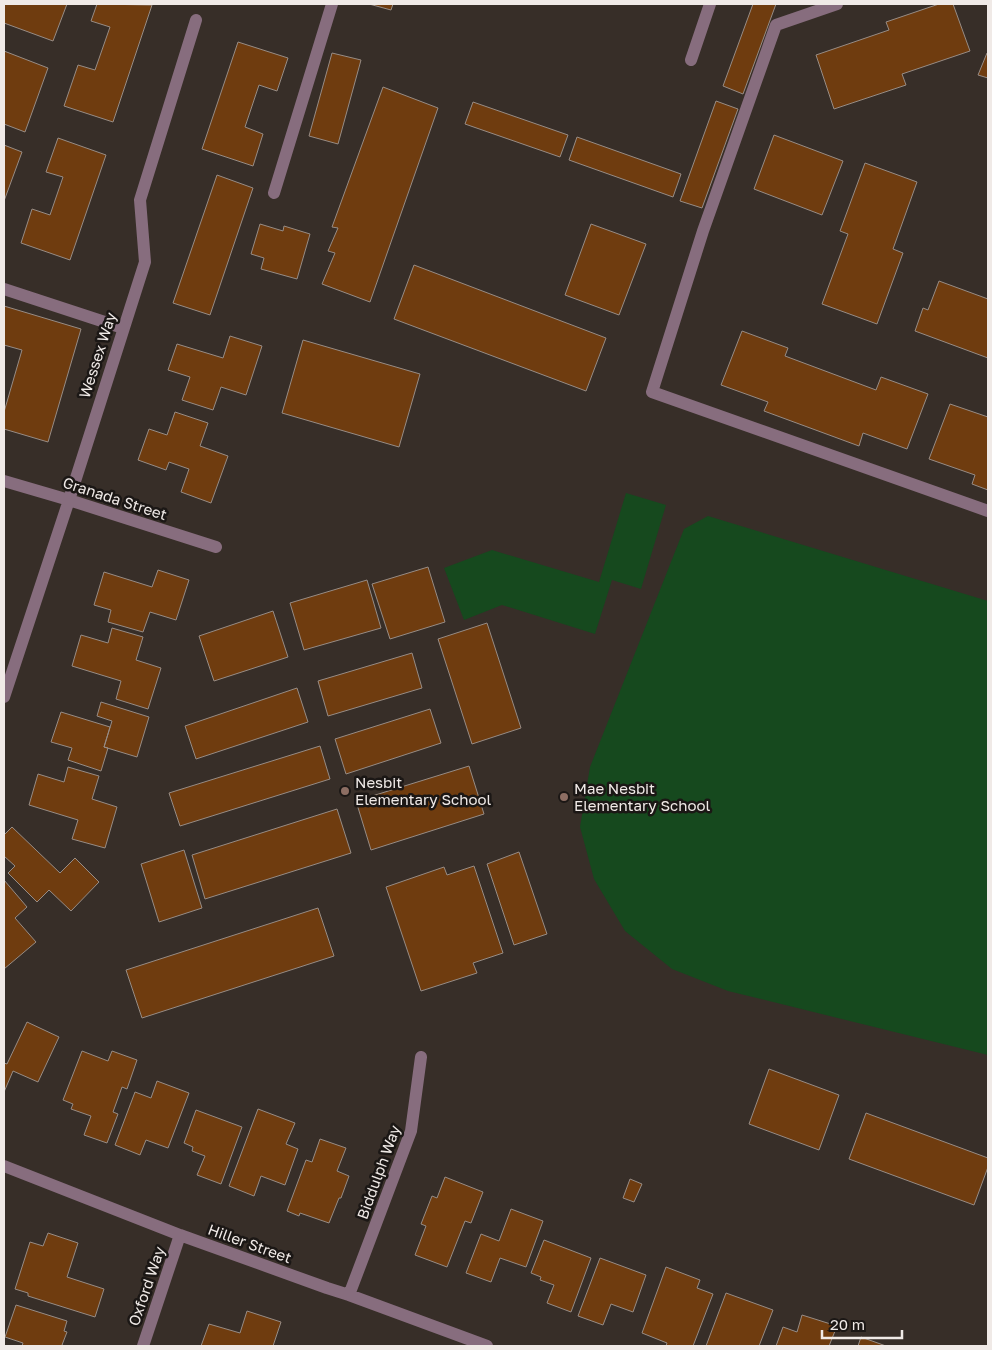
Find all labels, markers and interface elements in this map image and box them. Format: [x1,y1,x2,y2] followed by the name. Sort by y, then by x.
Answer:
[75,309,120,400] street label: Wessex Way
[61,473,169,523] street label: Granada Street
[355,773,491,808] place label: Nesbit Elementary School
[574,779,710,814] place label: Mae Nesbit Elementary School
[339,785,351,797] marker: Nesbit Elementary School
[558,791,570,803] marker: Mae Nesbit Elementary School
[353,1122,404,1222] street label: Biddulph Way
[206,1220,294,1266] street label: Hiller Street
[124,1243,168,1328] street label: Oxford Way
[822,1308,902,1340] scale bar
[830,1315,865,1333] text: 20 m

